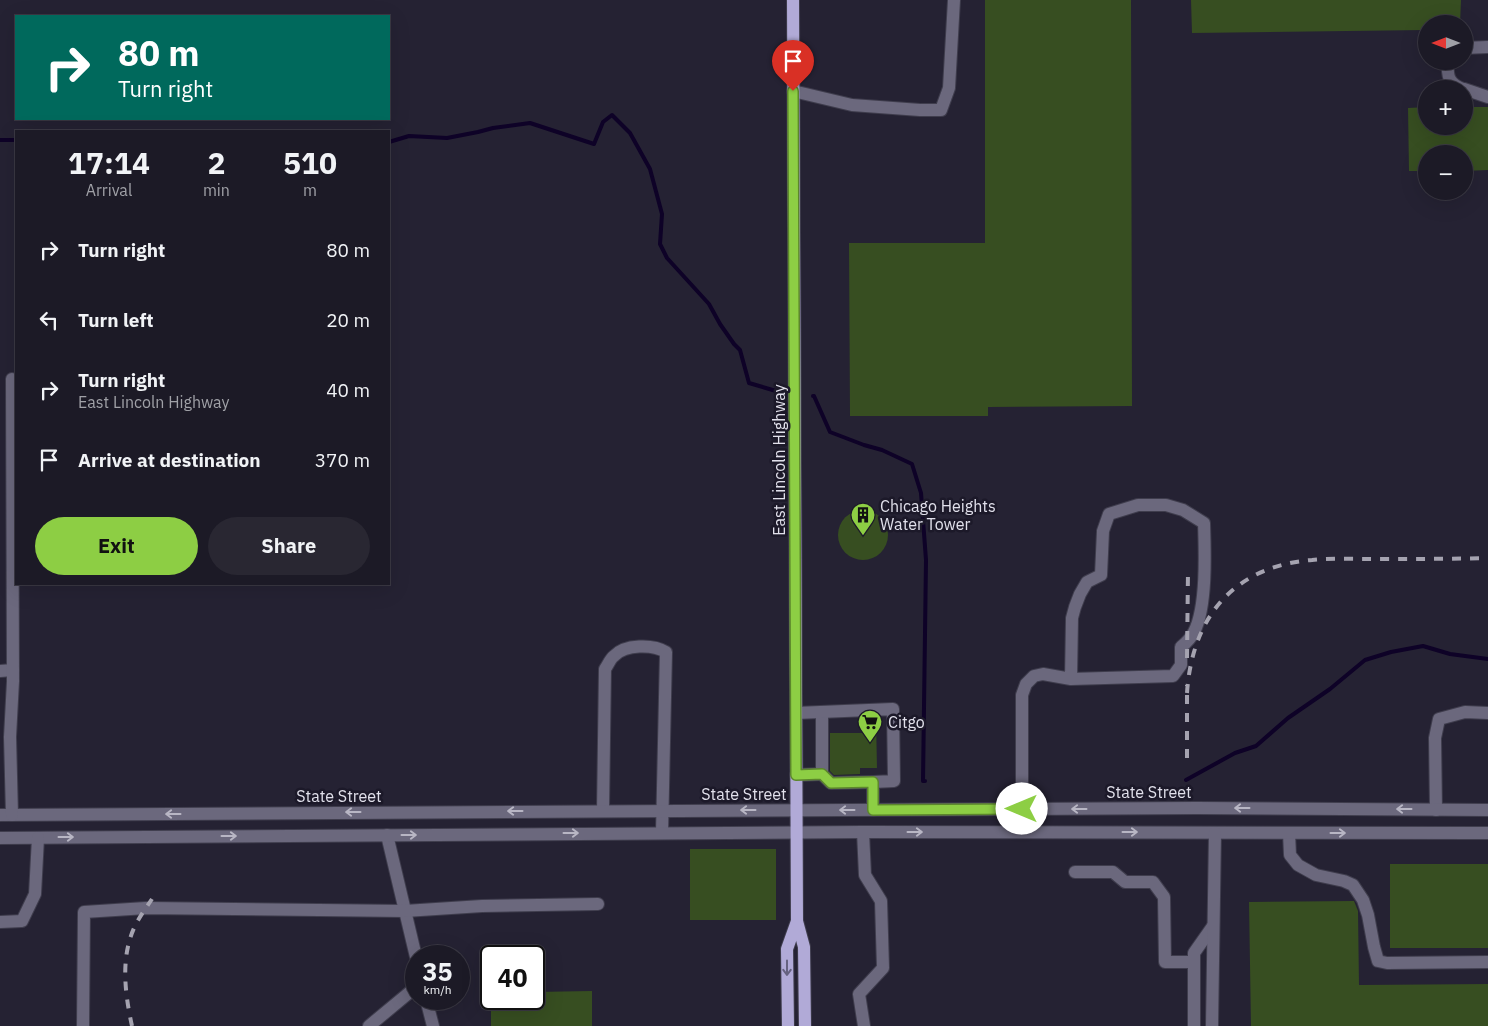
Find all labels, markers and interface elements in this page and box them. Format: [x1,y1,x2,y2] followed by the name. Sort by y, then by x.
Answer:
[1418,15,1472,70] north arrow
[1418,15,1473,200] map controls
[118,30,200,76] text: 80 m
[35,35,100,100] icon: right
[772,40,814,91] pin
[779,47,807,75] icon: arrive
[118,74,213,103] text: Turn right
[1418,80,1473,135] button: +
[68,143,150,182] text: 17:14
[207,143,225,182] text: 2
[283,143,337,182] text: 510
[1418,145,1473,200] button: −
[86,180,132,200] text: Arrival
[203,180,230,200] text: min
[303,180,317,200] text: m
[35,236,63,264] icon: right
[78,238,165,262] text: Turn right
[326,238,370,262] text: 80 m
[35,306,63,334] icon: left
[78,308,154,332] text: Turn left
[326,308,370,332] text: 20 m
[78,368,165,392] text: Turn right
[35,376,63,404] icon: right
[326,378,370,402] text: 40 m
[769,384,789,536] street label: East Lincoln Highway
[78,392,230,412] text: East Lincoln Highway
[35,446,63,474] icon: arrive
[78,448,261,472] text: Arrive at destination
[315,448,370,472] text: 370 m
[880,496,996,534] place label: Chicago Heights Water Tower
[850,502,876,536] building icon: Chicago Heights Water Tower
[35,517,198,575] button: Exit
[208,517,370,575] button: Share
[857,709,883,743] supermarket icon: Citgo
[888,712,925,732] place label: Citgo
[995,782,1047,834] position arrow
[1106,782,1192,802] street label: State Street
[701,784,787,804] street label: State Street
[296,786,382,806] street label: State Street
[1234,803,1250,813] one-way arrow
[1072,804,1088,813] one-way arrow
[1397,804,1413,814] one-way arrow
[740,805,756,815] one-way arrow
[839,805,856,815] one-way arrow
[507,806,524,816] one-way arrow
[345,807,361,817] one-way arrow
[165,809,181,818] one-way arrow
[907,827,923,837] one-way arrow
[1122,827,1138,837] one-way arrow
[1329,828,1345,838] one-way arrow
[563,829,579,838] one-way arrow
[400,830,416,840] one-way arrow
[220,831,236,841] one-way arrow
[58,833,74,842] one-way arrow
[480,945,545,1010] speed limit sign: 40
[422,955,453,988] text: 35
[782,960,792,976] one-way arrow
[423,982,452,997] text: km/h

